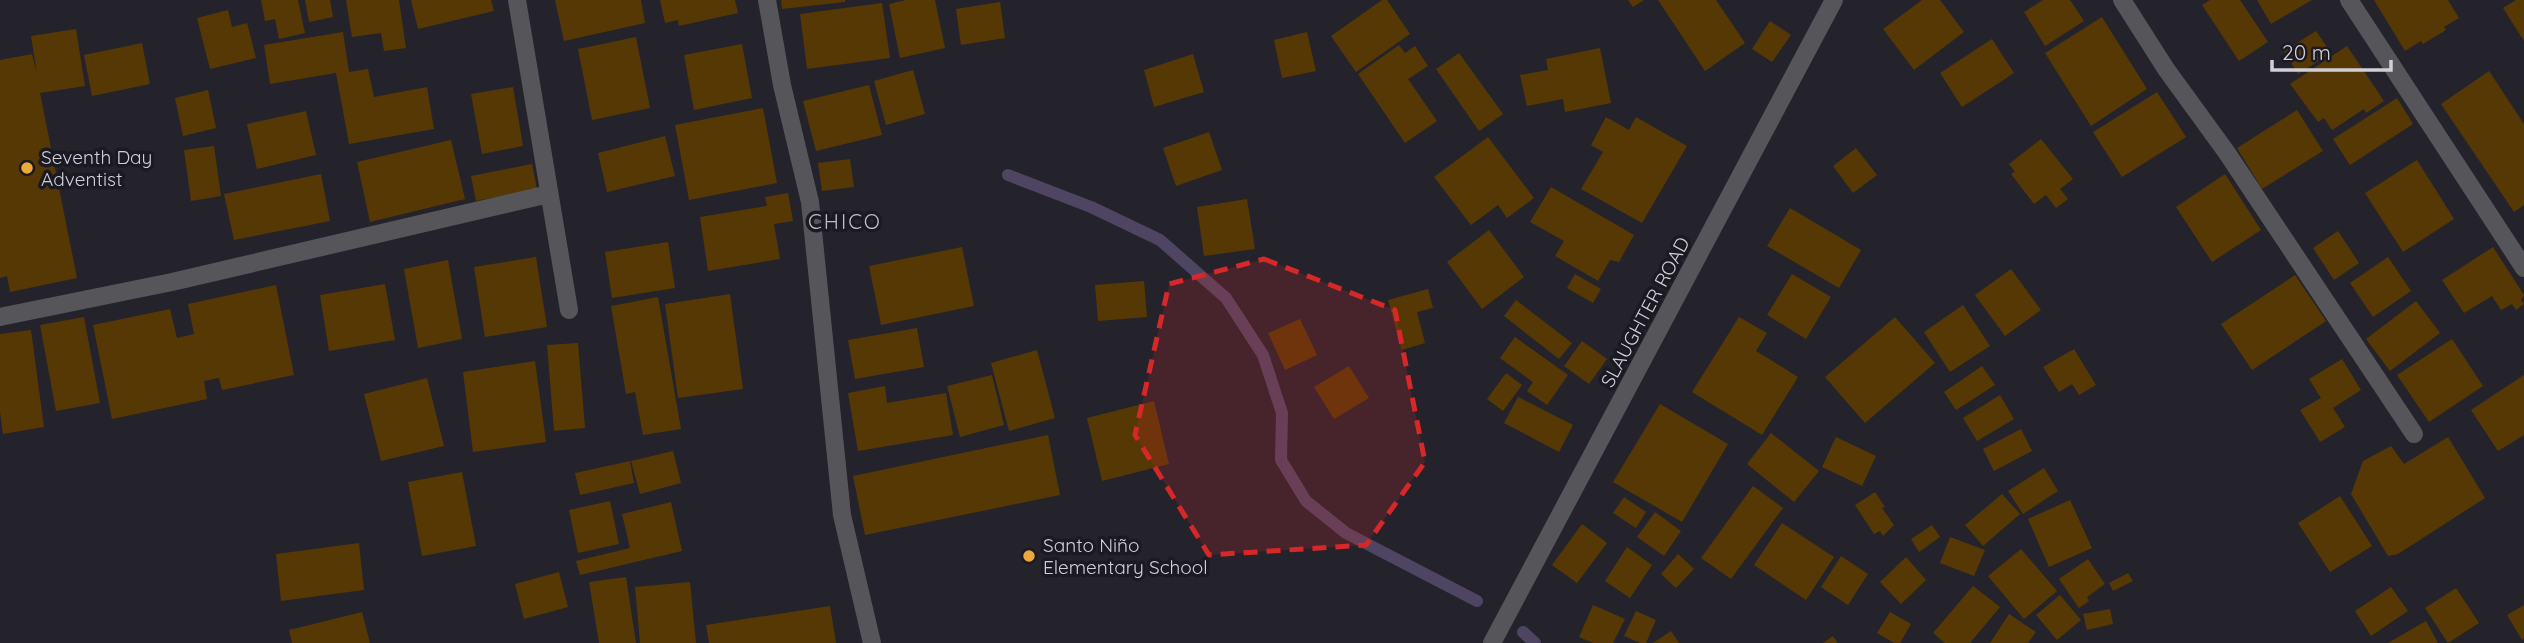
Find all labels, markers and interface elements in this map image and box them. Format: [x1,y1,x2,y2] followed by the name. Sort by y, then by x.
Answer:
[2272,28,2391,72] scale bar
[2282,39,2331,65] text: 20 m
[41,145,152,191] place label: Seventh Day Adventist
[19,160,35,176] marker: Seventh Day Adventist
[808,208,882,234] district label: CHICO
[1595,233,1695,391] street label: SLAUGHTER ROAD
[1043,533,1208,579] place label: Santo Niño Elementary School
[1021,548,1037,564] marker: Santo Niño Elementary School

